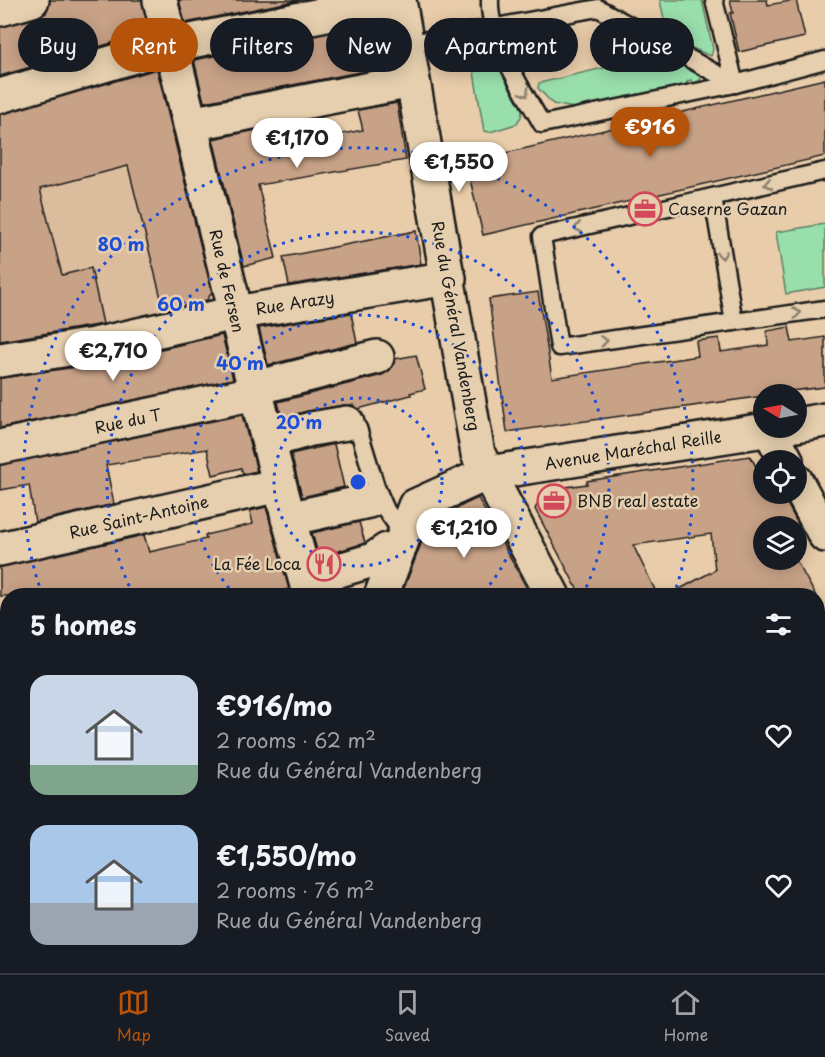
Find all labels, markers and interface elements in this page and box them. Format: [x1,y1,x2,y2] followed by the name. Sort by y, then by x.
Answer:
[18,18,98,72] chip: Buy
[110,18,198,72] chip: Rent
[210,18,314,72] chip: Filters
[326,18,412,72] chip: New
[424,18,578,72] chip: Apartment
[590,18,694,72] chip: House
[517,86,529,97] one-way arrow
[614,107,686,158] pin: €916
[624,111,676,141] text: €916
[248,118,346,169] pin: €1,170
[265,122,329,152] text: €1,170
[410,142,508,193] pin: €1,550
[424,146,494,176] text: €1,550
[763,177,773,190] one-way arrow
[627,191,663,227] office icon: Caserne Gazan
[668,196,787,220] place label: Caserne Gazan
[427,219,487,433] street label: Rue du Général Vandenberg
[573,221,583,234] one-way arrow
[204,227,251,335] street label: Rue de Fersen
[97,230,145,257] text: 80 m
[716,250,728,259] one-way arrow
[254,284,336,320] street label: Rue Arazy
[157,290,205,317] text: 60 m
[793,307,802,319] one-way arrow
[64,331,162,382] pin: €2,710
[79,335,147,365] text: €2,710
[600,335,609,347] one-way arrow
[216,349,264,376] text: 40 m
[753,384,807,438] north arrow
[753,384,807,570] map controls
[92,401,163,439] street label: Rue du T
[276,408,322,435] text: 20 m
[543,423,723,475] street label: Avenue Maréchal Reille
[753,450,807,504] button: locate
[348,472,368,492] centre of rings
[536,483,572,519] office icon: BNB real estate
[67,488,211,544] street label: Rue Saint-Antoine
[577,488,698,512] place label: BNB real estate
[415,508,513,559] pin: €1,210
[430,512,498,542] text: €1,210
[753,516,807,570] button: layers
[306,546,342,582] restaurant icon: La Fée Loca
[214,551,301,575] place label: La Fée Loca
[30,605,136,644] text: 5 homes
[762,608,795,641] icon: filters
[216,686,332,725] text: €916/mo
[78,699,150,771] icon: home
[762,719,795,752] icon: heart
[216,725,376,755] text: 2 rooms · 62 m²
[216,755,482,785] text: Rue du Général Vandenberg
[216,836,356,875] text: €1,550/mo
[78,849,150,921] icon: home
[762,869,795,902] icon: heart
[216,875,374,905] text: 2 rooms · 76 m²
[216,905,482,935] text: Rue du Général Vandenberg
[117,986,151,1046] tab: Map
[385,986,430,1046] tab: Saved
[664,986,708,1046] tab: Home

